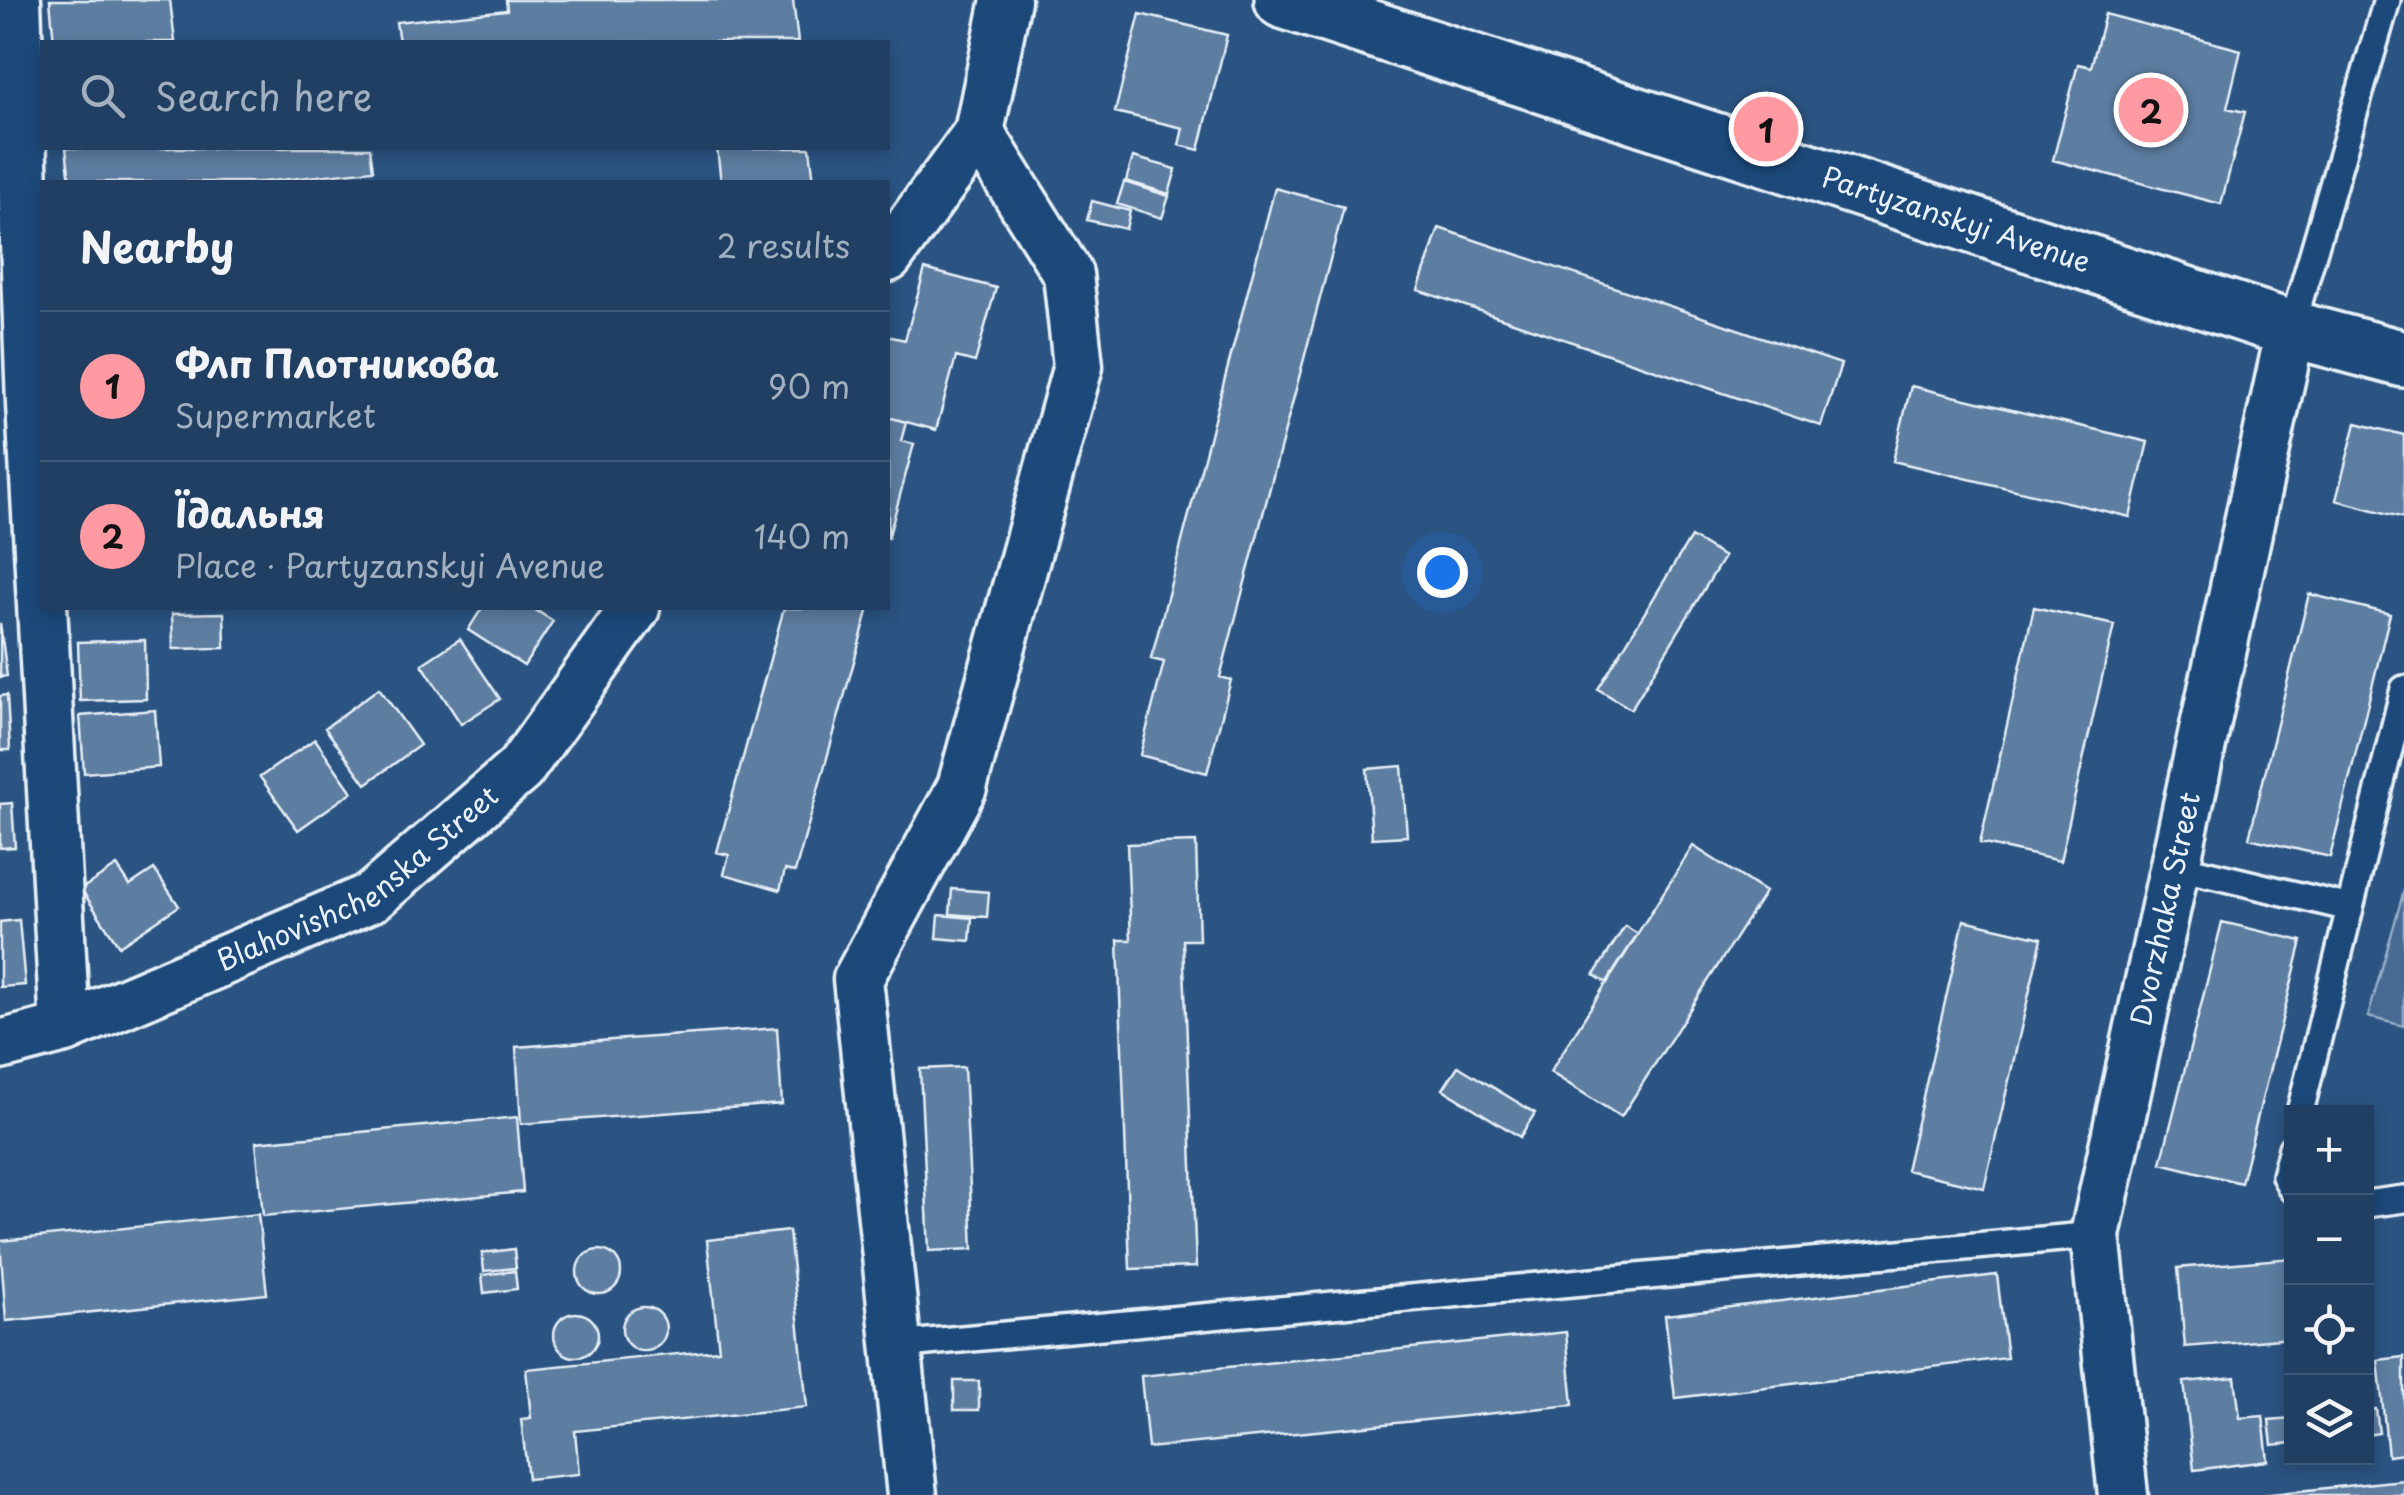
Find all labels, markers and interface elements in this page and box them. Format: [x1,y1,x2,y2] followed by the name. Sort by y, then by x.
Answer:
[40,40,890,150] search box
[155,67,372,124] text: Search here
[75,68,130,123] icon: search
[2118,72,2184,148] pin: 2
[1734,92,1798,166] pin: 1
[1817,154,2097,282] street label: Partyzanskyi Avenue
[80,214,234,277] text: Nearby
[717,221,850,269] text: 2 results
[175,334,499,391] text: Флп Плотникова
[105,362,120,410] text: 1
[768,362,850,410] text: 90 m
[175,391,376,439] text: Supermarket
[175,484,325,541] text: Їдальня
[101,512,124,560] text: 2
[754,512,850,560] text: 140 m
[175,541,605,589] text: Place · Partyzanskyi Avenue
[1417,547,1468,598] your location
[210,774,507,981] street label: Blahovishchenska Street
[2118,788,2210,1030] street label: Dvorzhaka Street
[2284,1105,2374,1465] map controls
[2284,1105,2374,1195] button: +
[2284,1195,2374,1285] button: −
[2284,1285,2374,1375] button: locate
[2284,1375,2374,1465] button: layers

